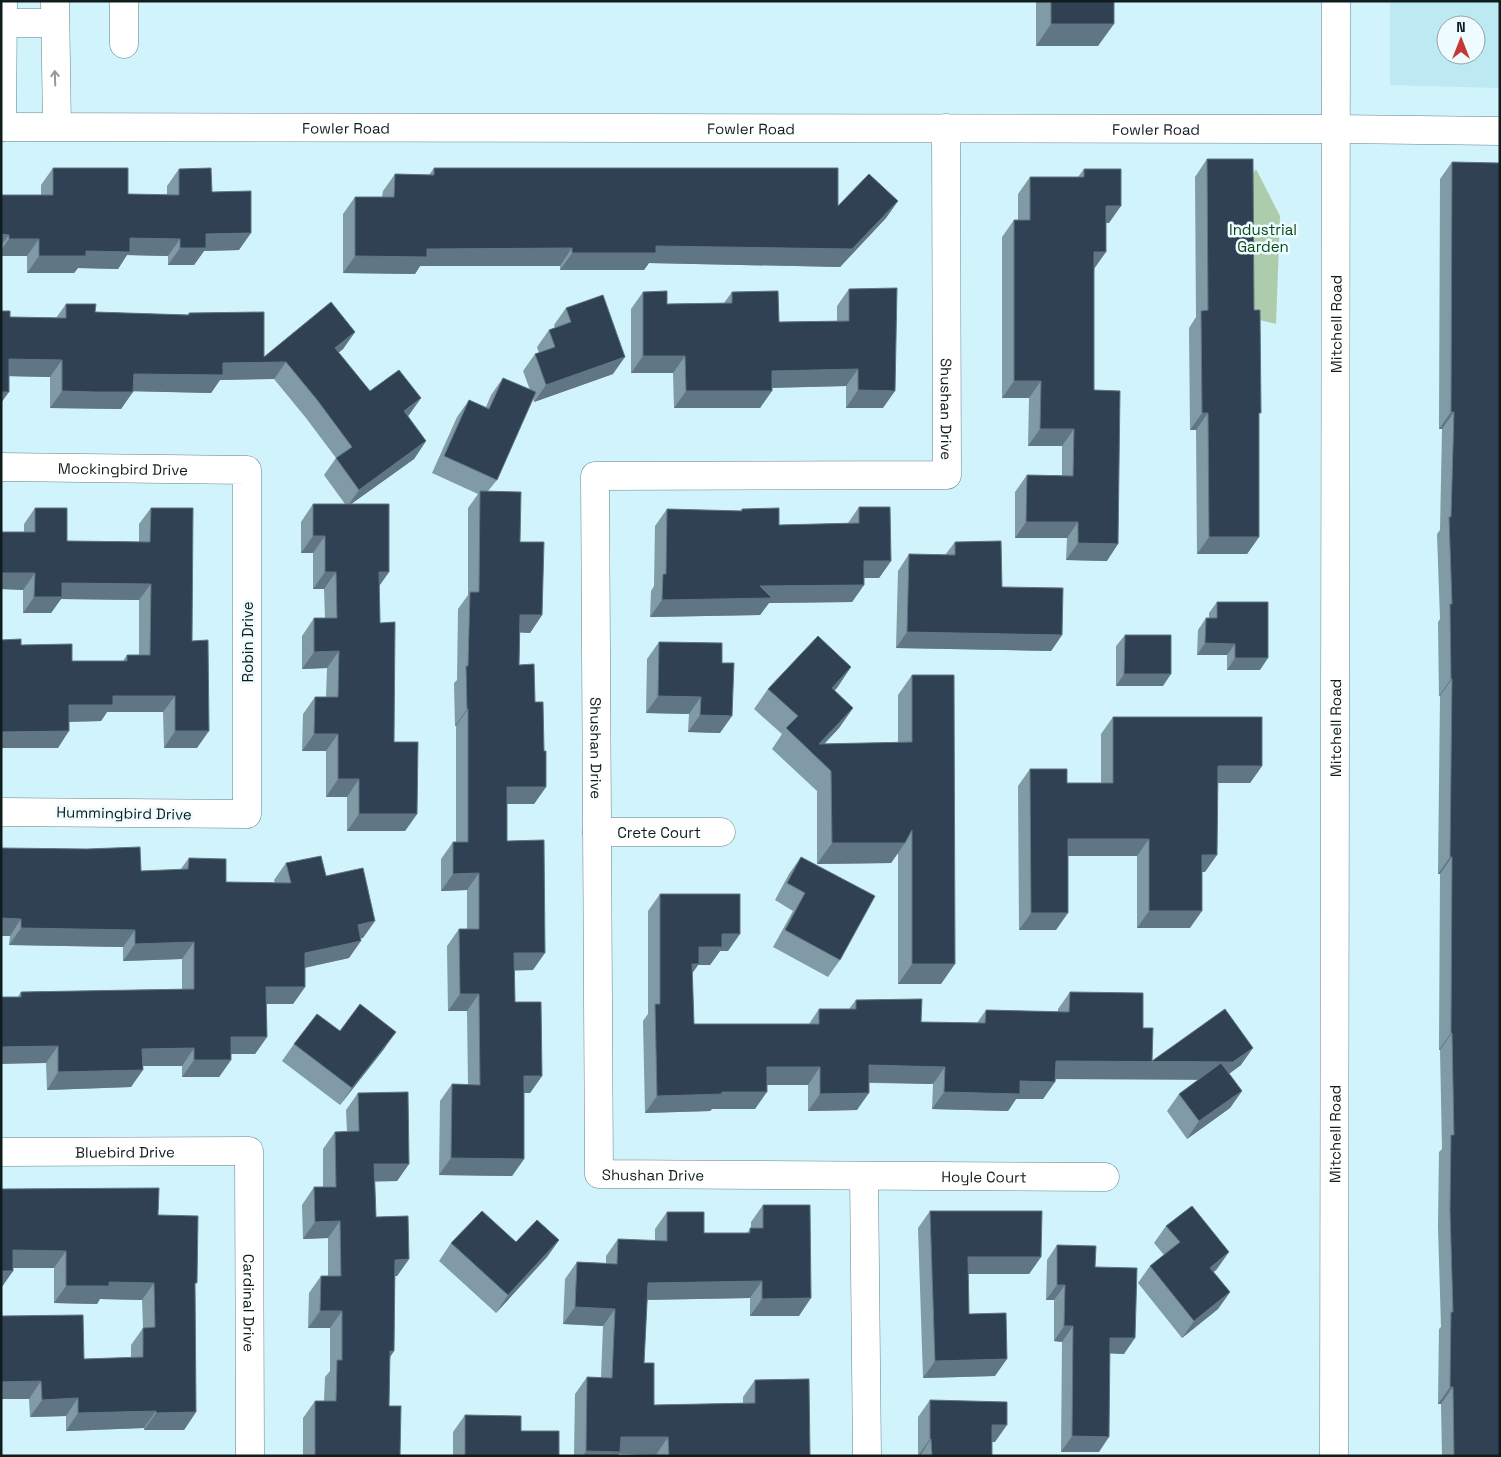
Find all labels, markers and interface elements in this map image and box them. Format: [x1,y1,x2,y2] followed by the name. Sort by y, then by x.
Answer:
[1436,15,1486,65] north arrow
[1456,18,1466,36] text: N
[51,70,60,86] one-way arrow
[302,118,390,137] street label: Fowler Road
[707,119,795,138] street label: Fowler Road
[1112,119,1200,138] street label: Fowler Road
[1229,220,1297,256] park label: Industrial Garden
[1326,275,1345,373] street label: Mitchell Road
[937,358,956,460] street label: Shushan Drive
[58,458,188,479] street label: Mockingbird Drive
[238,601,257,683] street label: Robin Drive
[1325,679,1345,777] street label: Mitchell Road
[587,697,606,799] street label: Shushan Drive
[56,802,192,824] street label: Hummingbird Drive
[617,823,701,842] street label: Crete Court
[1325,1085,1344,1183] street label: Mitchell Road
[75,1142,175,1161] street label: Bluebird Drive
[602,1165,704,1184] street label: Shushan Drive
[941,1167,1027,1186] street label: Hoyle Court
[240,1254,259,1352] street label: Cardinal Drive

